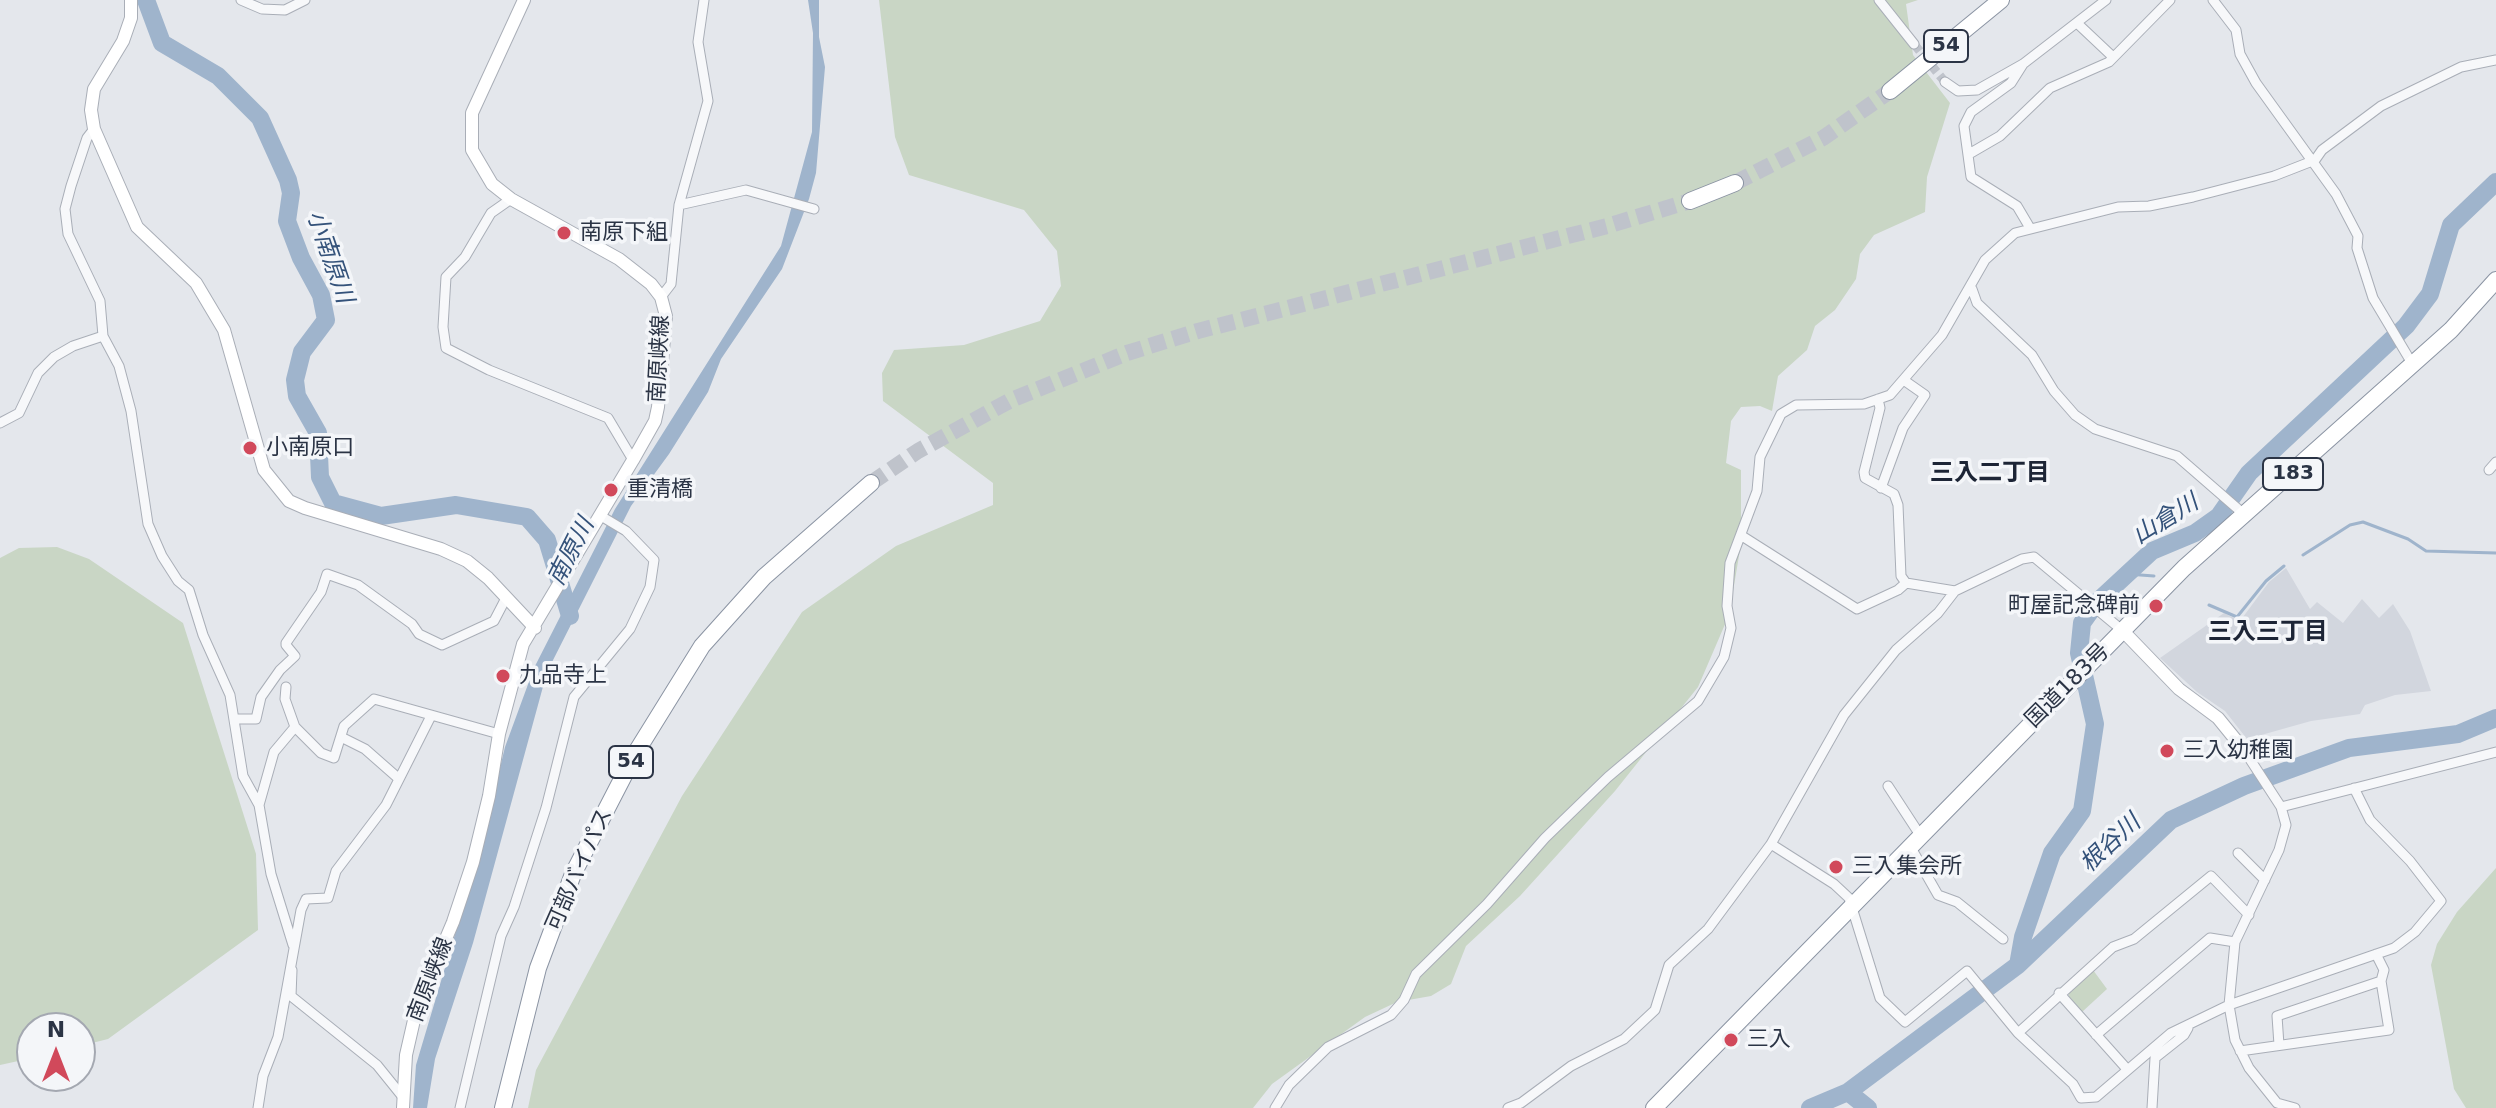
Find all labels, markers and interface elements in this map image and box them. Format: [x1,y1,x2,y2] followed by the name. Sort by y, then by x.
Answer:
[1924,30,1968,62] road number: 54
[300,207,358,307] water label: 小南原川
[580,220,668,246] place label: 南原下組
[555,224,573,242] marker: 南原下組
[645,314,675,404] street label: 南原峡線
[266,435,354,461] place label: 小南原口
[241,439,259,457] marker: 小南原口
[2263,458,2323,490] road number: 183
[1930,460,2050,488] district label: 三入二丁目
[627,477,693,503] place label: 重清橋
[602,481,620,499] marker: 重清橋
[2128,489,2204,551] water label: 山倉川
[543,513,601,591] water label: 南原川
[2008,593,2140,619] place label: 町屋記念碑前
[2147,597,2165,615] marker: 町屋記念碑前
[2208,619,2328,647] district label: 三入三丁目
[2020,638,2116,734] street label: 国道183号
[519,663,607,689] place label: 九品寺上
[494,667,512,685] marker: 九品寺上
[2183,738,2293,764] place label: 三入幼稚園
[2158,742,2176,760] marker: 三入幼稚園
[609,746,653,778] road number: 54
[541,804,619,936] street label: 可部バイパス
[2075,809,2147,879] water label: 根谷川
[1852,854,1962,880] place label: 三入集会所
[1827,858,1845,876] marker: 三入集会所
[403,934,459,1026] street label: 南原峡線
[16,1012,96,1092] north arrow
[47,1017,65,1042] text: N
[1747,1027,1791,1053] place label: 三入
[1722,1031,1740,1049] marker: 三入

